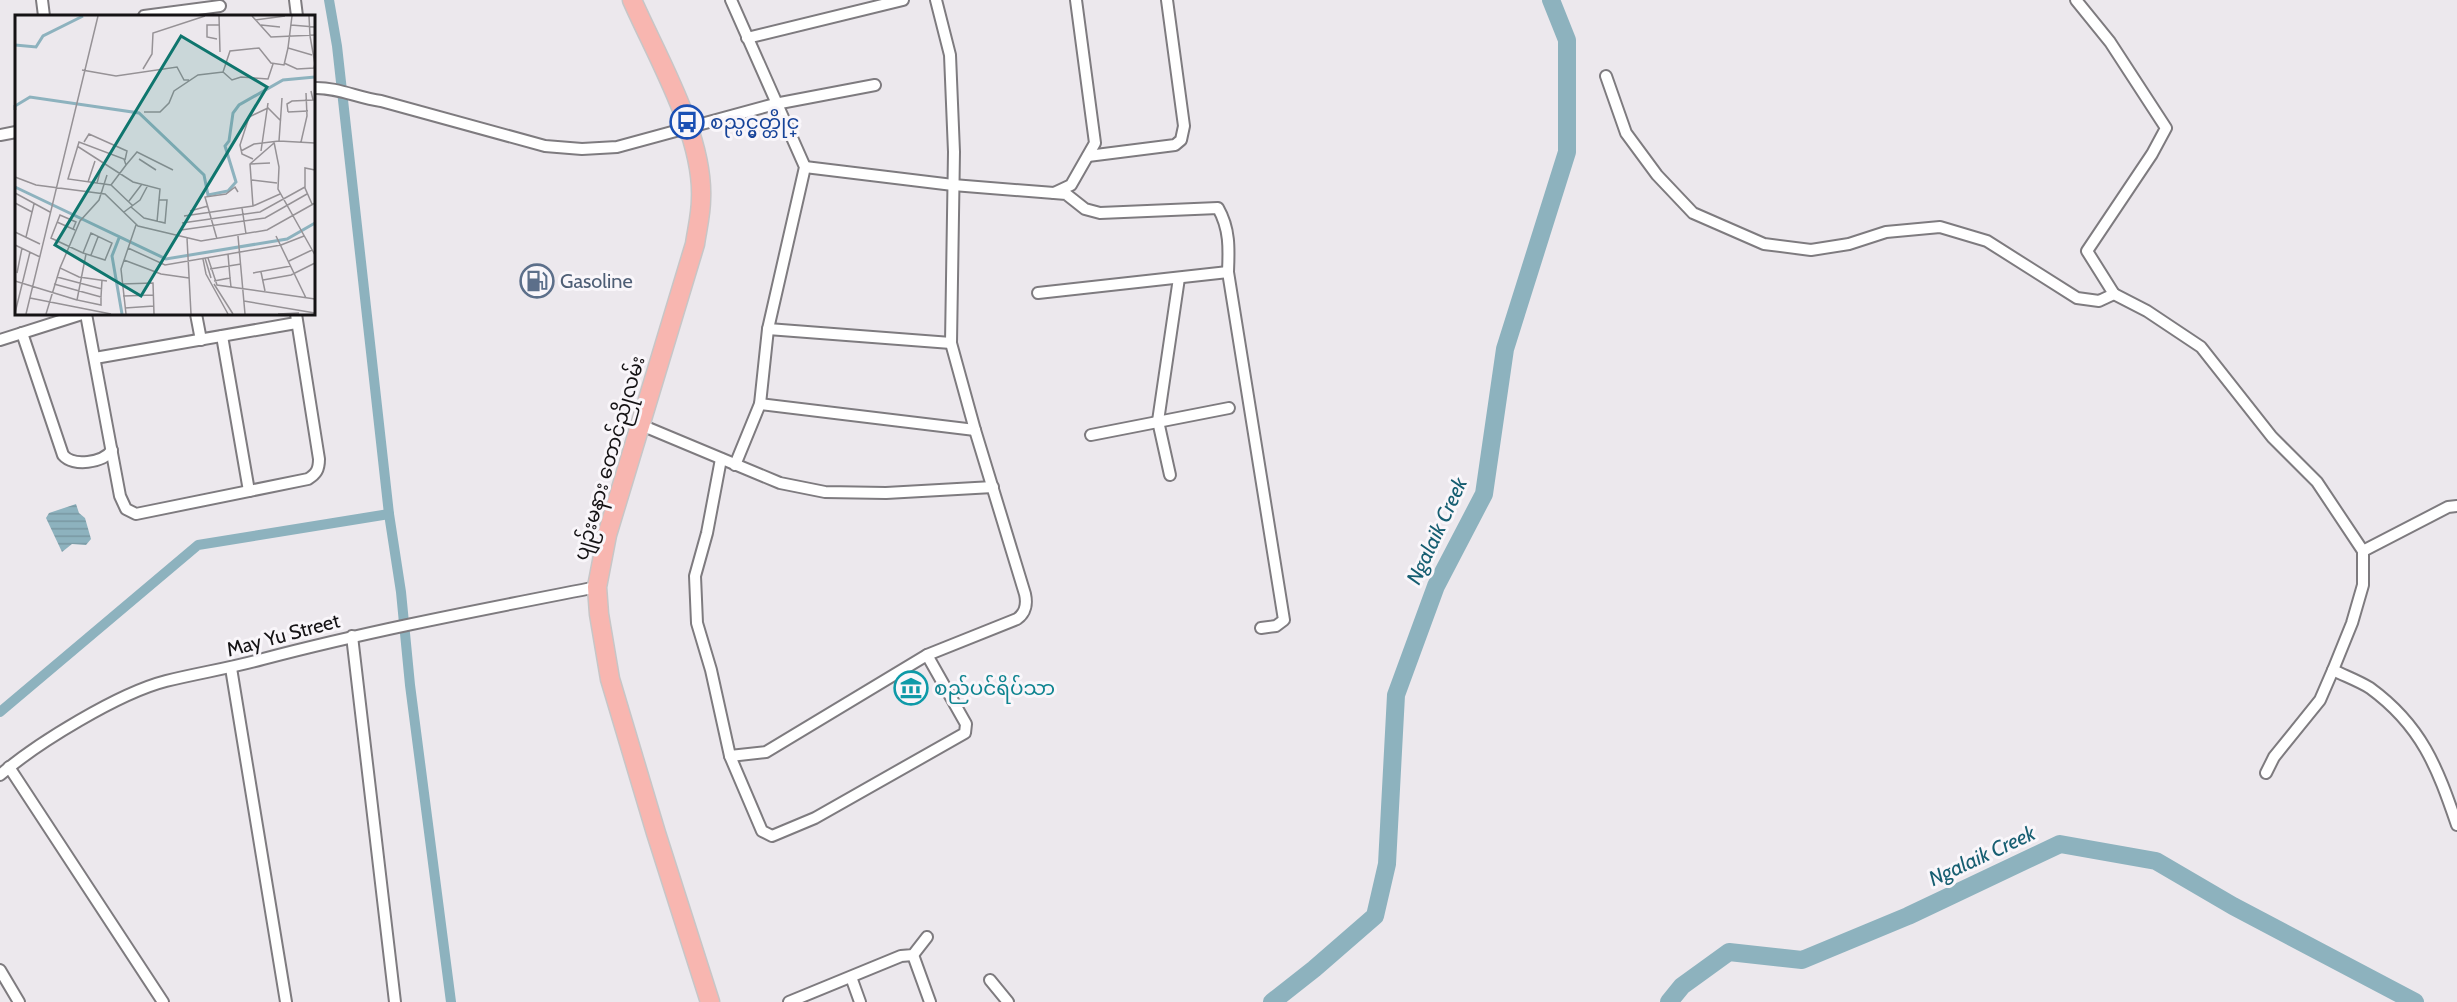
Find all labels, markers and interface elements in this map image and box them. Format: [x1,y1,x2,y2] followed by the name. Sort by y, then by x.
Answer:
[15,15,315,315] inset map
[669,104,705,140] bus stop icon: စည္ပင္မွတ္တိုင္
[710,108,799,138] place label: စည္ပင္မွတ္တိုင္
[519,263,555,299] fuel station icon: Gasoline
[560,269,633,293] place label: Gasoline
[566,352,654,564] street label: ပျဉ်းမနား တောင်ညိုလမ်း
[1401,473,1473,588] water label: Ngalaik Creek
[224,608,343,662] street label: May Yu Street
[893,670,929,706] museum icon: စည်ပင်ရိပ်သာ
[934,674,1055,704] place label: စည်ပင်ရိပ်သာ
[1925,820,2040,891] water label: Ngalaik Creek

